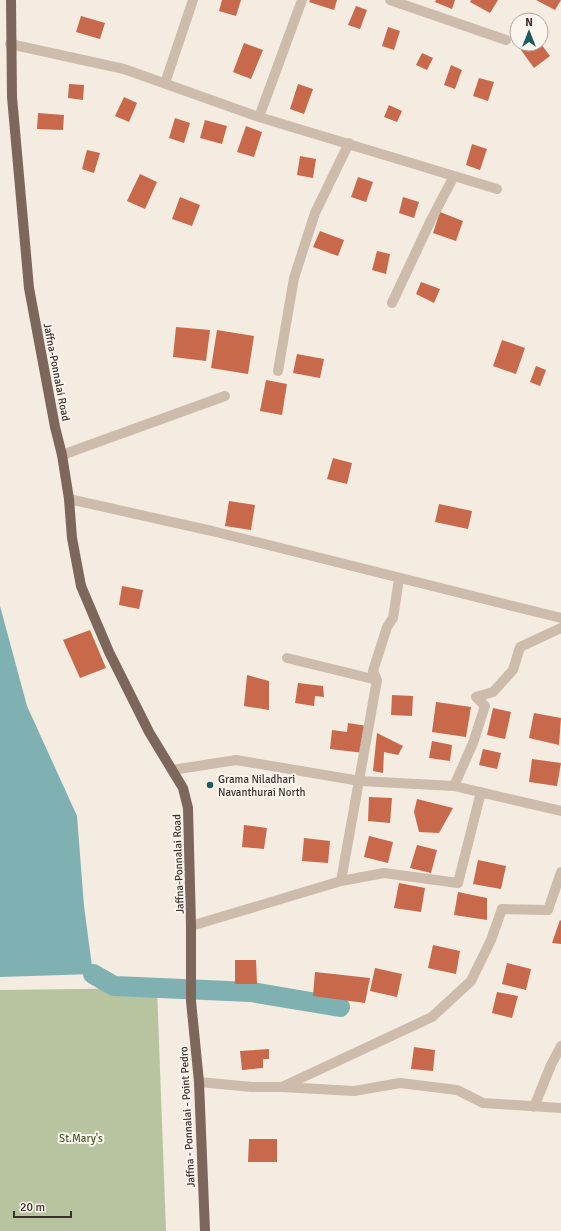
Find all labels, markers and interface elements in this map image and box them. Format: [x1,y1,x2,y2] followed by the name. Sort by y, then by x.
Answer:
[509,12,549,52] north arrow
[525,16,533,29] text: N
[41,322,72,422] street label: Jaffna-Ponnalai Road
[218,773,306,799] place label: Grama Niladhari Navanthurai North
[205,780,215,790] marker: Grama Niladhari Navanthurai North
[170,814,187,914] street label: Jaffna-Ponnalai Road
[177,1046,198,1188] street label: Jaffna - Ponnalai - Point Pedro
[59,1132,103,1145] park label: St.Mary's
[14,1193,71,1219] scale bar
[20,1200,45,1215] text: 20 m

